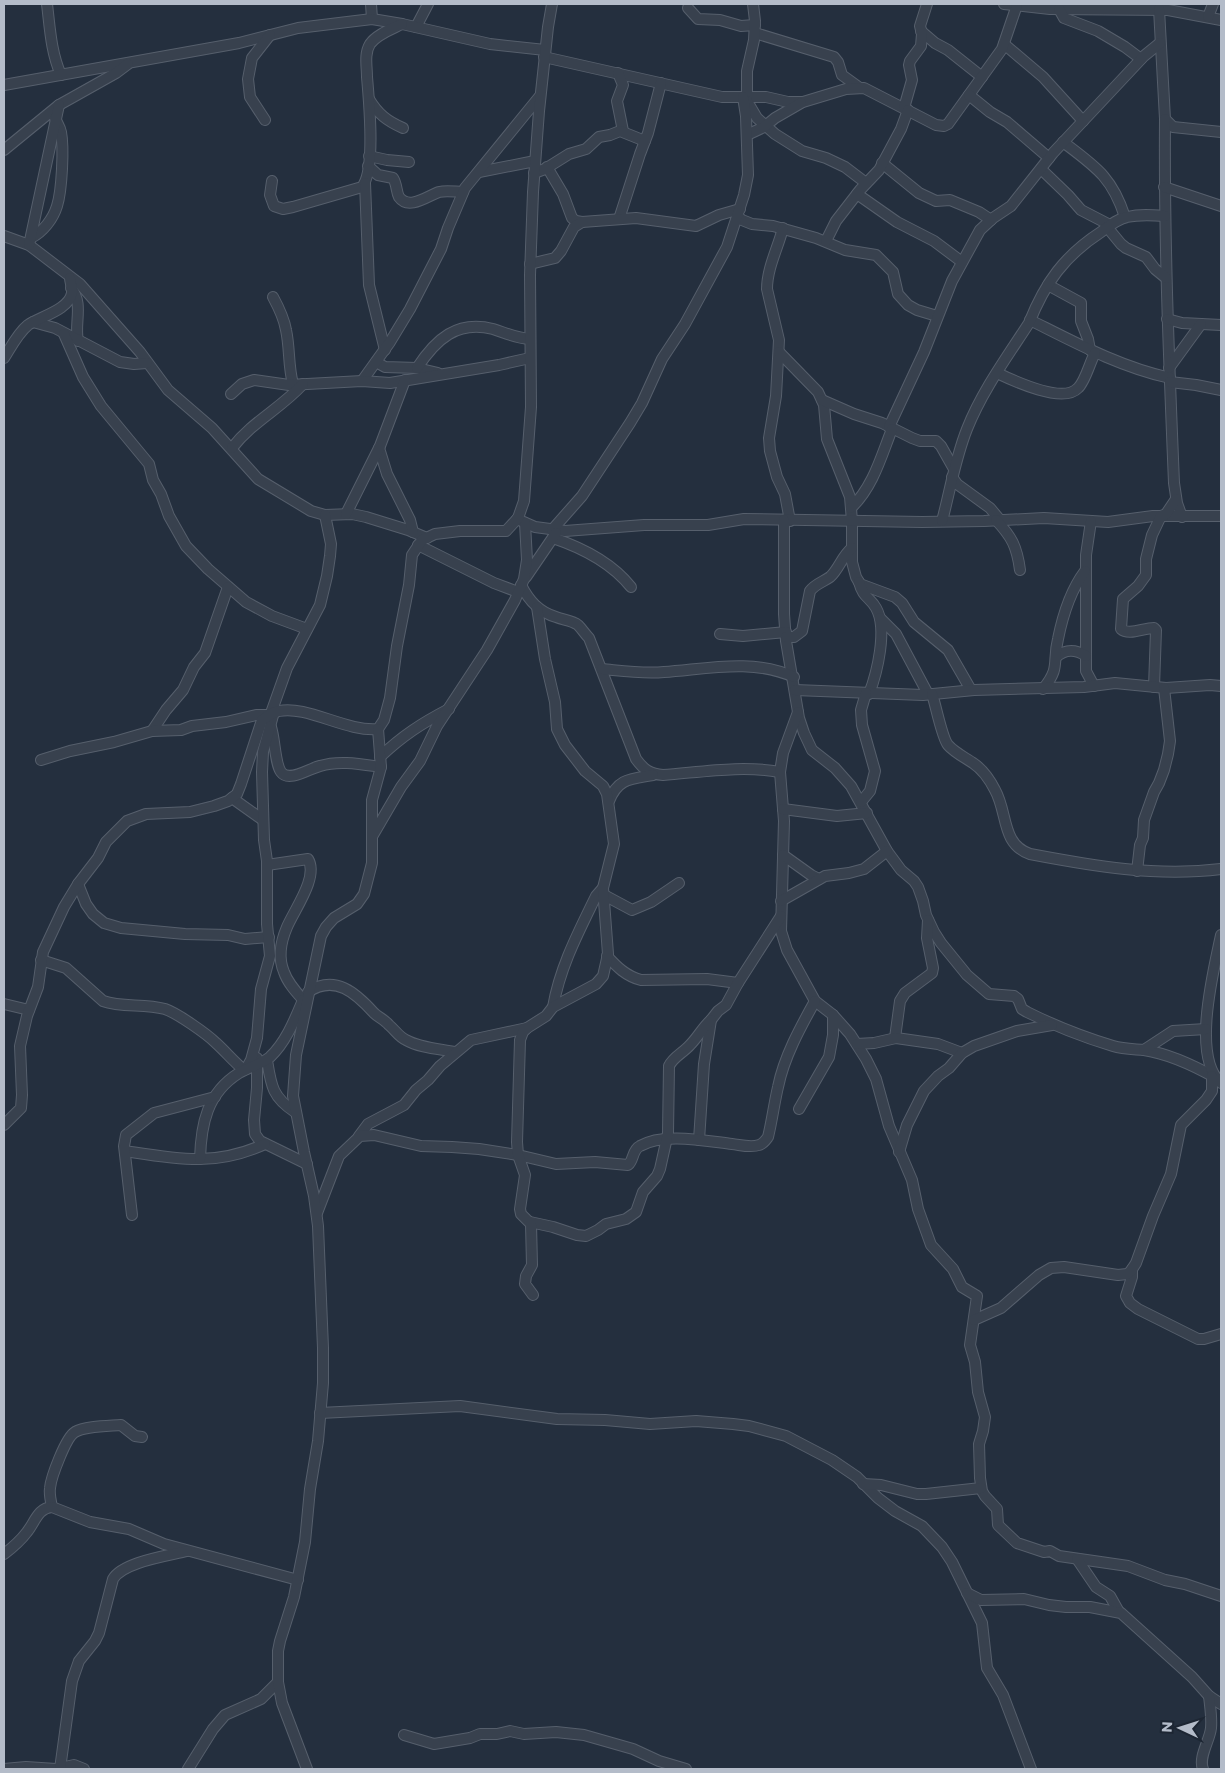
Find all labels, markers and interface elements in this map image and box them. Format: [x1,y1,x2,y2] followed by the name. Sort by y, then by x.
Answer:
[1155,1703,1205,1753] north arrow
[1158,1721,1176,1733] text: N

